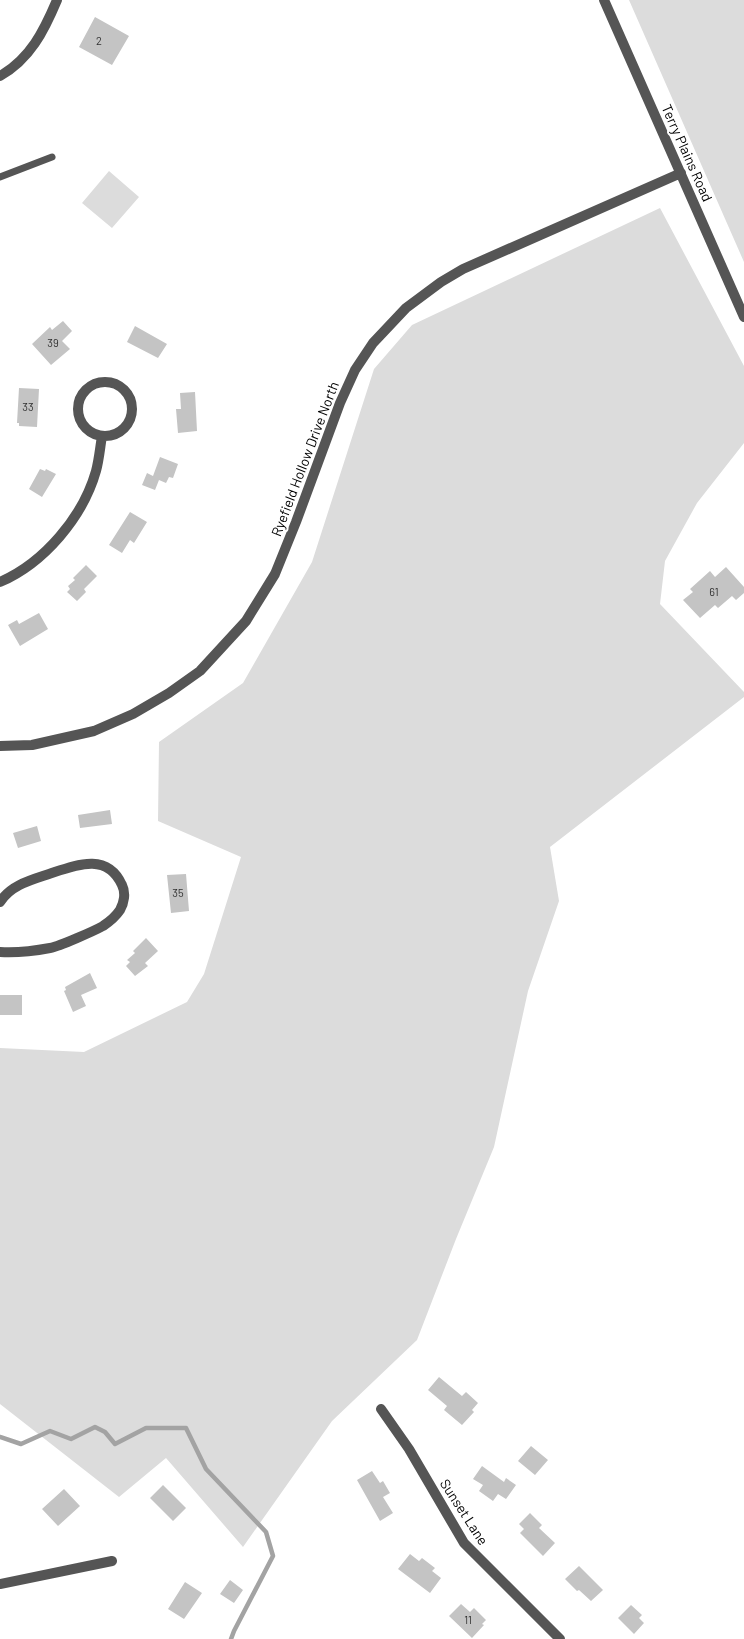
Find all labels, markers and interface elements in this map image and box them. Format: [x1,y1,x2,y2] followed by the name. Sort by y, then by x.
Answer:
[96,34,102,47] house number: 2
[658,102,716,204] street label: Terry Plains Road
[47,336,59,349] house number: 39
[267,379,342,539] street label: Ryefield Hollow Drive North
[22,400,34,413] house number: 33
[709,585,719,598] house number: 61
[172,886,184,899] house number: 35
[437,1476,492,1548] street label: Sunset Lane
[464,1613,472,1626] house number: 11

